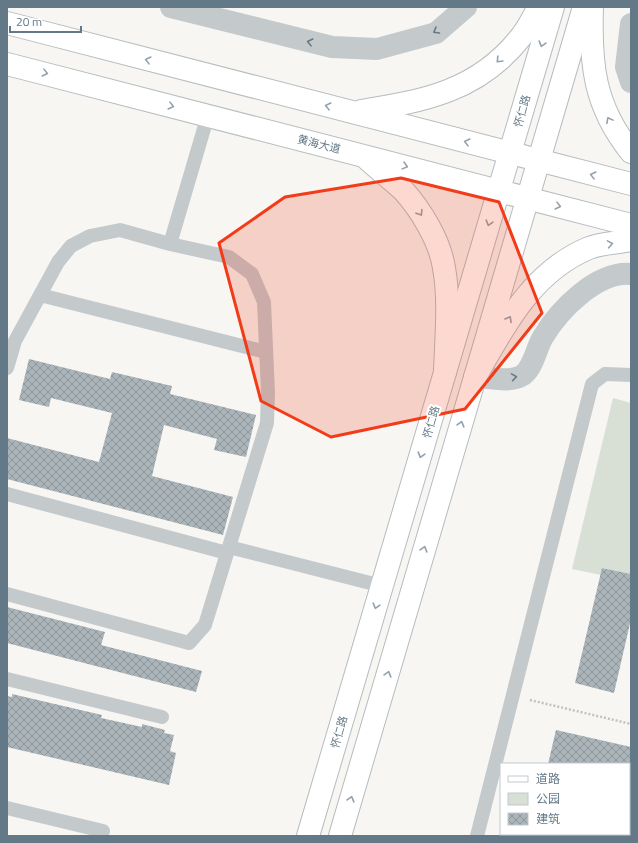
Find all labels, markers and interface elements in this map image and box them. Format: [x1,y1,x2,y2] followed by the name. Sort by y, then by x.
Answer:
[10,8,81,34] scale bar
[16,12,42,31] text: 20 m
[433,27,440,34] one-way arrow
[307,38,313,46] one-way arrow
[538,41,547,48] one-way arrow
[496,55,504,63] one-way arrow
[145,56,152,65] one-way arrow
[42,69,48,77] one-way arrow
[510,93,534,129] street label: 怀仁路
[167,101,174,110] one-way arrow
[325,103,331,111] one-way arrow
[607,116,614,124] one-way arrow
[296,131,342,157] street label: 黄海大道
[464,138,471,147] one-way arrow
[401,161,408,170] one-way arrow
[590,171,596,179] one-way arrow
[554,201,561,210] one-way arrow
[415,209,423,216] one-way arrow
[485,219,494,226] one-way arrow
[607,240,613,249] one-way arrow
[505,316,512,323] one-way arrow
[511,373,517,382] one-way arrow
[419,404,443,440] street label: 怀仁路
[456,421,465,428] one-way arrow
[417,451,426,458] one-way arrow
[420,546,428,552] one-way arrow
[372,603,381,610] one-way arrow
[383,671,392,678] one-way arrow
[327,714,351,750] street label: 怀仁路
[500,763,630,835] legend
[536,769,560,788] text: 道路
[536,789,560,808] text: 公园
[346,795,355,802] one-way arrow
[536,809,560,828] text: 建筑

